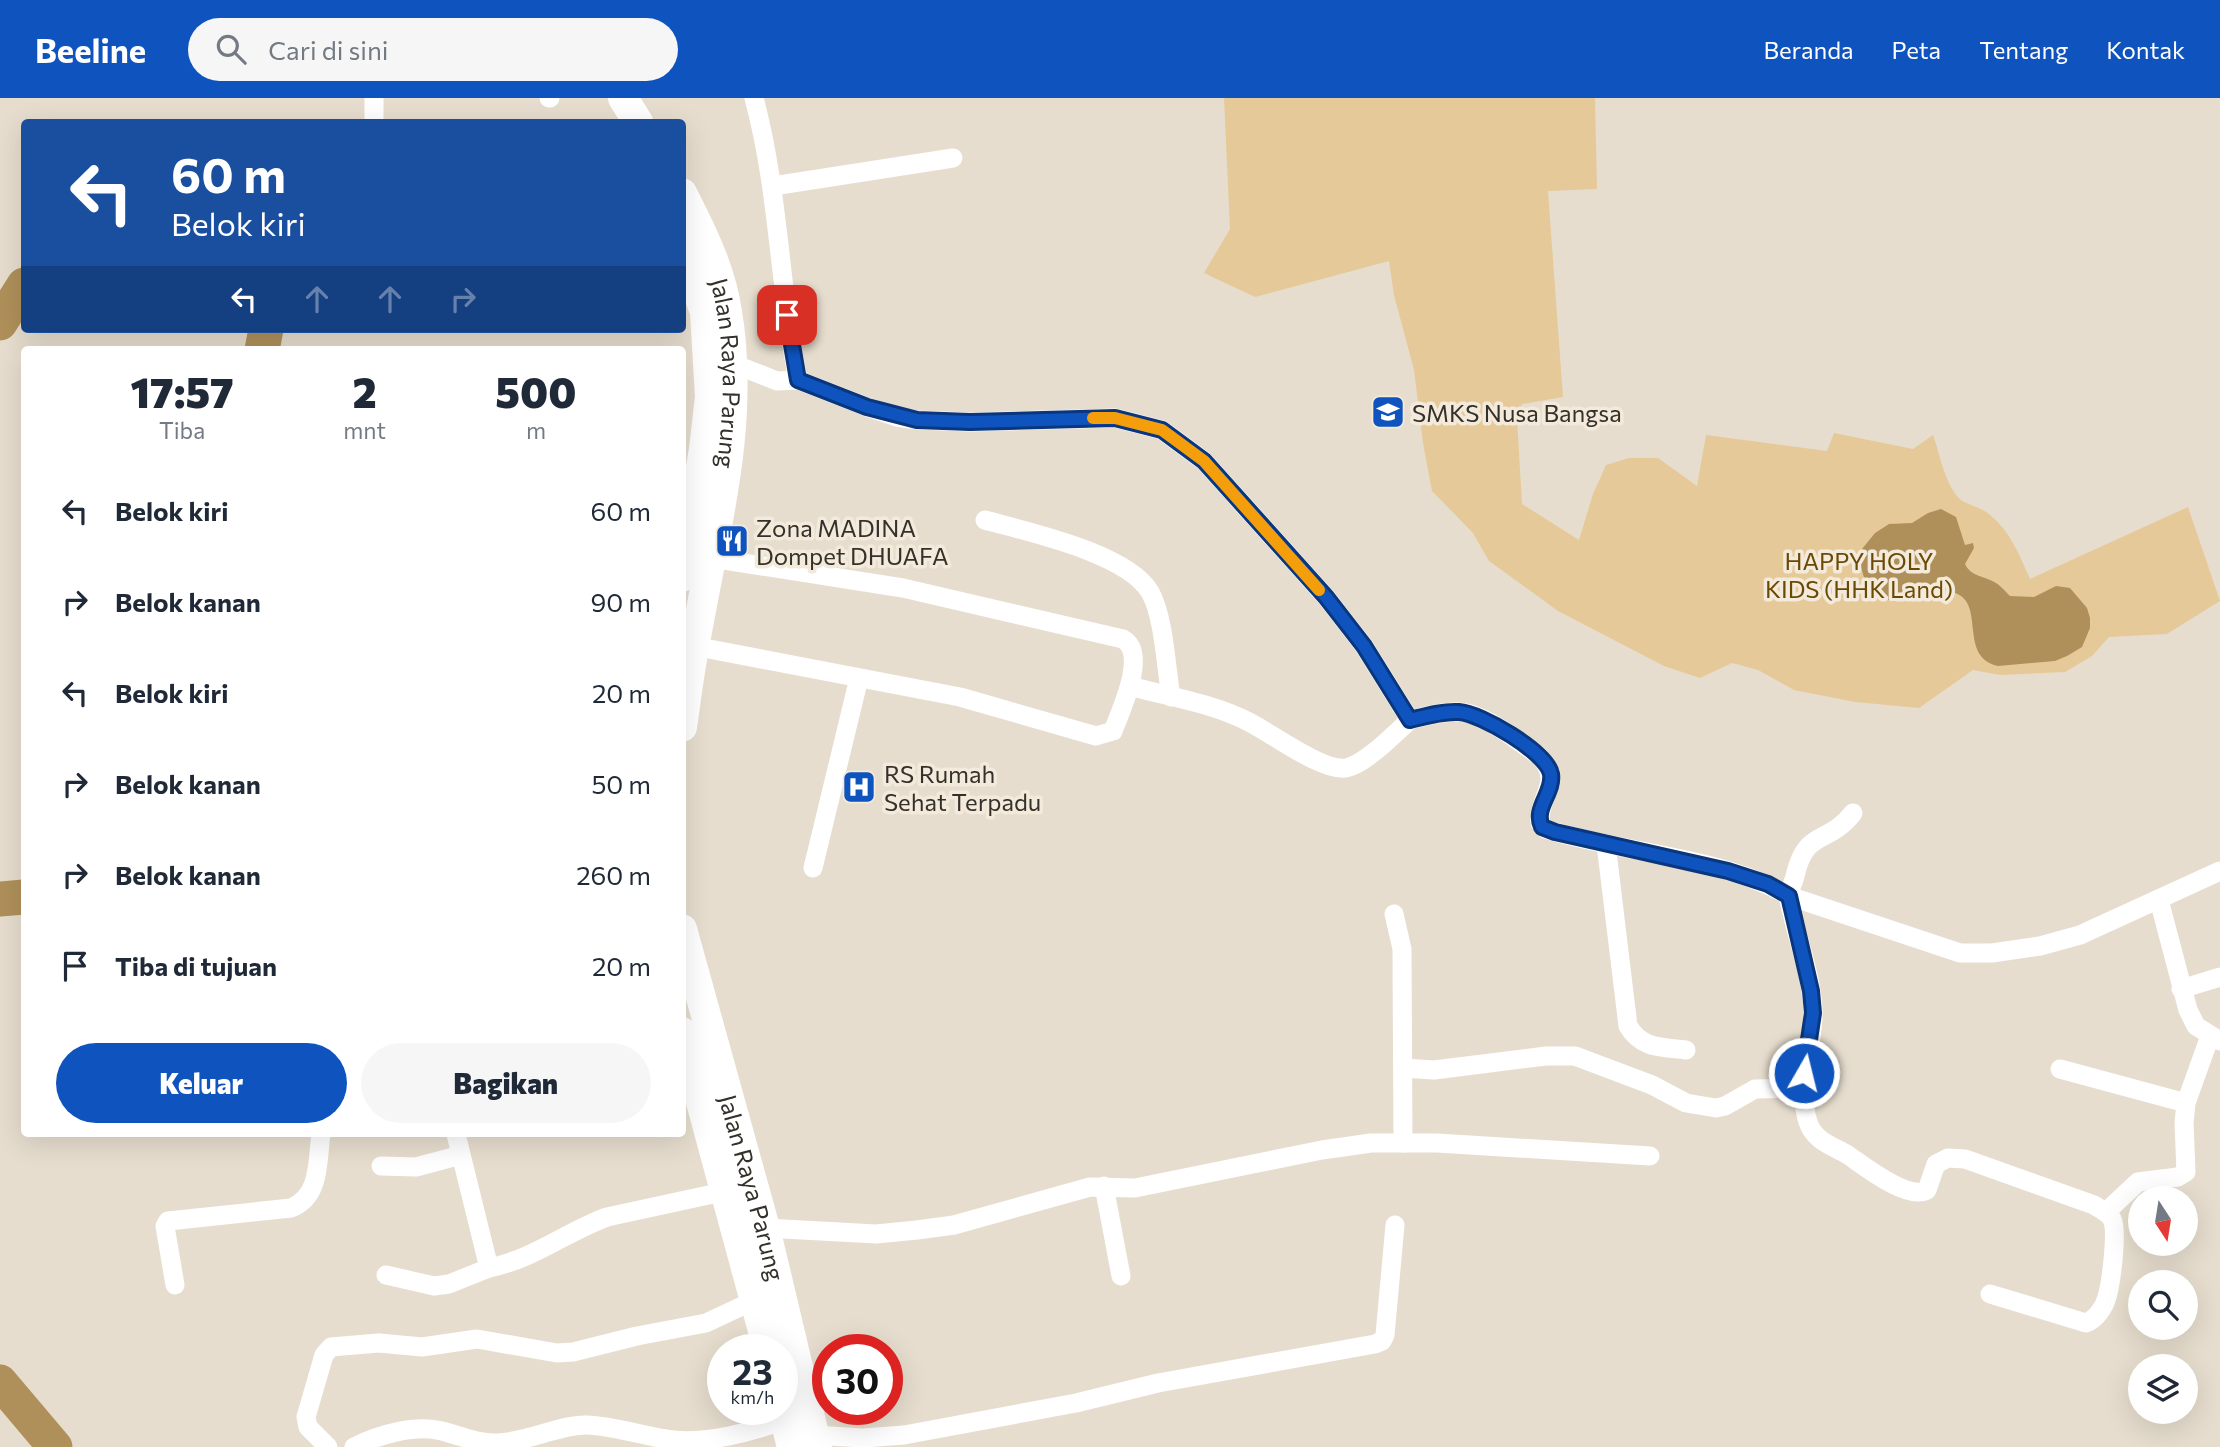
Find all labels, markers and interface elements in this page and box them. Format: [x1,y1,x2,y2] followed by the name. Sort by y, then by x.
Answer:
[188,18,678,81] search box
[35,29,146,70] text: Beeline
[212,30,250,68] icon: search
[268,34,388,65] text: Cari di sini
[1763,35,1854,64] text: Beranda
[1892,35,1941,64] text: Peta
[1979,35,2068,64] text: Tentang
[2106,35,2185,64] text: Kontak
[171,143,286,203] text: 60 m
[56,147,147,238] icon: left
[171,203,306,243] text: Belok kiri
[705,274,747,470] street label: Jalan Raya Parung
[225,280,263,318] icon: left
[298,280,336,318] icon: ahead
[371,280,409,318] icon: ahead
[444,280,482,318] icon: right
[757,285,817,345] pin
[768,296,806,334] icon: arrive
[130,365,234,417] text: 17:57
[352,365,377,417] text: 2
[495,365,576,417] text: 500
[1369,393,1407,431] school or university icon: SMKS Nusa Bangsa
[1412,398,1622,427] place label: SMKS Nusa Bangsa
[159,416,205,444] text: Tiba
[343,416,386,444] text: mnt
[526,416,546,444] text: m
[56,492,94,530] icon: left
[115,495,229,526] text: Belok kiri
[591,495,651,526] text: 60 m
[756,513,948,570] place label: Zona MADINA Dompet DHUAFA
[713,522,751,560] restaurant icon: Zona MADINA Dompet DHUAFA
[1765,546,1953,603] park label: HAPPY HOLY KIDS (HHK Land)
[56,583,94,621] icon: right
[115,586,261,617] text: Belok kanan
[591,586,651,617] text: 90 m
[56,674,94,712] icon: left
[115,677,229,708] text: Belok kiri
[592,677,651,708] text: 20 m
[884,759,1041,816] place label: RS Rumah Sehat Terpadu
[56,765,94,803] icon: right
[115,768,261,799] text: Belok kanan
[591,768,651,799] text: 50 m
[840,768,878,806] hospital icon: RS Rumah Sehat Terpadu
[56,856,94,894] icon: right
[115,859,261,890] text: Belok kanan
[576,859,651,890] text: 260 m
[56,947,94,985] icon: arrive
[115,950,277,981] text: Tiba di tujuan
[592,950,651,981] text: 20 m
[1767,1036,1841,1110] position arrow
[56,1043,347,1123] button: Keluar
[361,1043,651,1123] button: Bagikan
[714,1091,791,1283] street label: Jalan Raya Parung
[2128,1186,2198,1256] north arrow
[2128,1186,2198,1424] map controls
[2128,1270,2198,1340] button: search
[812,1334,903,1425] speed limit sign: 30
[732,1349,773,1392] text: 23
[2128,1354,2198,1424] button: layers
[731,1386,774,1408] text: km/h

